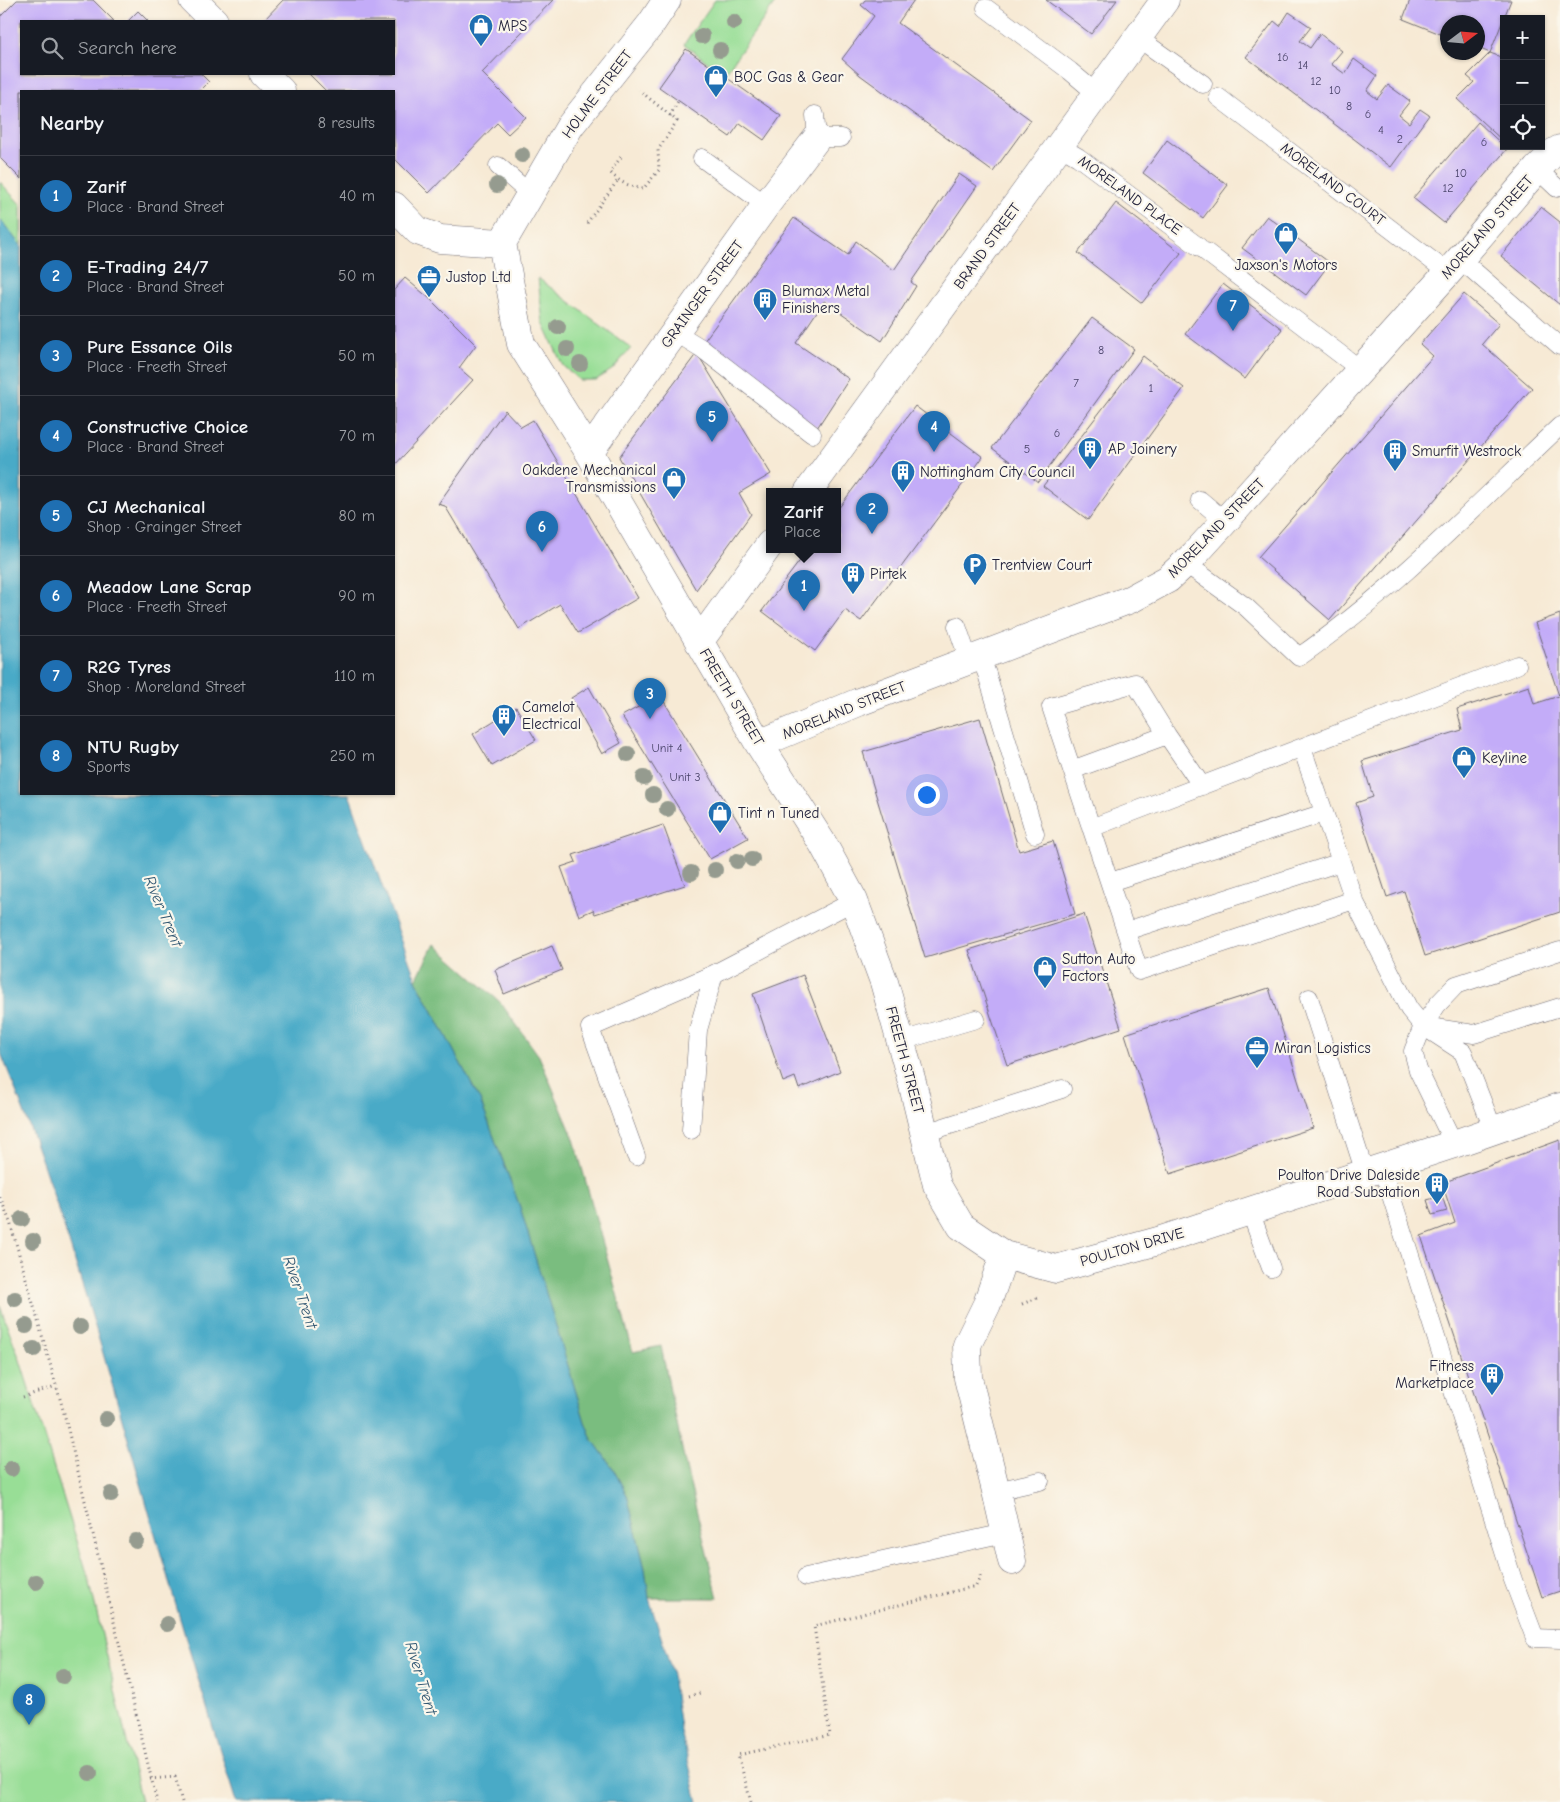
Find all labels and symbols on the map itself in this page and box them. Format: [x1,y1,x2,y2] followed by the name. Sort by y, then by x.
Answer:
[468,13,494,47] shop icon: MPS
[1440,15,1485,60] north arrow
[498,17,527,35] place label: MPS
[558,46,636,142] street label: HOLME STREET
[1277,50,1289,64] house number: 16
[1298,58,1308,72] house number: 14
[703,64,729,98] shop icon: BOC Gas & Gear
[734,68,844,86] place label: BOC Gas & Gear
[1310,74,1322,88] house number: 12
[1329,83,1341,97] house number: 10
[1346,99,1352,113] house number: 8
[1365,107,1371,121] house number: 6
[1378,123,1384,137] house number: 4
[1397,132,1403,146] house number: 2
[1481,135,1487,149] house number: 6
[1277,139,1389,229] street label: MORELAND COURT
[1075,151,1185,239] street label: MORELAND PLACE
[1455,166,1467,180] house number: 10
[1437,171,1537,283] street label: MORELAND STREET
[1442,181,1454,195] house number: 12
[950,199,1024,293] street label: BRAND STREET
[1273,221,1299,255] shop icon: Jaxson's Motors
[657,236,747,351] street label: GRAINGER STREET
[1235,256,1337,274] place label: Jaxson's Motors
[416,264,442,298] office icon: Justop Ltd
[446,268,511,286] place label: Justop Ltd
[782,282,869,317] place label: Blumax Metal Finishers
[752,287,778,321] building icon: Blumax Metal Finishers
[1217,290,1249,331] pin: 7
[1098,343,1104,357] house number: 8
[1073,376,1079,390] house number: 7
[1149,381,1154,395] house number: 1
[696,401,728,442] pin: 5
[918,411,950,452] pin: 4
[1054,426,1060,440] house number: 6
[1077,436,1103,470] building icon: AP Joinery
[1382,438,1408,472] building icon: Smurfit Westrock
[1108,440,1177,458] place label: AP Joinery
[1024,442,1030,456] house number: 5
[1412,442,1522,460] place label: Smurfit Westrock
[890,459,916,493] building icon: Nottingham City Council
[522,461,656,496] place label: Oakdene Mechanical Transmissions
[920,463,1075,481] place label: Nottingham City Council
[661,466,687,500] shop icon: Oakdene Mechanical Transmissions
[1164,474,1268,582] street label: MORELAND STREET
[856,493,888,534] pin: 2
[526,511,558,552] pin: 6
[962,552,988,586] parking icon: Trentview Court
[992,556,1093,574] place label: Trentview Court
[840,561,866,595] building icon: Pirtek
[870,565,907,583] place label: Pirtek
[788,570,820,611] pin: 1
[696,645,768,749] street label: FREETH STREET
[780,677,909,743] street label: MORELAND STREET
[634,678,666,719] pin: 3
[522,698,581,733] place label: Camelot Electrical
[491,703,517,737] building icon: Camelot Electrical
[652,741,683,755] house number: Unit 4
[1451,745,1477,779] shop icon: Keyline
[1482,749,1528,767] place label: Keyline
[669,770,701,784] house number: Unit 3
[914,782,940,808] your location
[707,800,733,834] shop icon: Tint n Tuned
[738,804,819,822] place label: Tint n Tuned
[140,873,186,951] water label: River Trent
[1062,950,1136,985] place label: Sutton Auto Factors
[1032,955,1058,989] shop icon: Sutton Auto Factors
[882,1004,928,1116] street label: FREETH STREET
[1244,1035,1270,1069] office icon: Miran Logistics
[1274,1039,1371,1057] place label: Miran Logistics
[1278,1166,1420,1201] place label: Poulton Drive Daleside Road Substation
[1424,1171,1450,1205] building icon: Poulton Drive Daleside Road Substation
[1078,1224,1186,1270] street label: POULTON DRIVE
[279,1254,321,1332] water label: River Trent
[1395,1357,1474,1392] place label: Fitness Marketplace
[1479,1362,1505,1396] building icon: Fitness Marketplace
[401,1640,441,1718] water label: River Trent
[13,1684,45,1725] pin: 8

